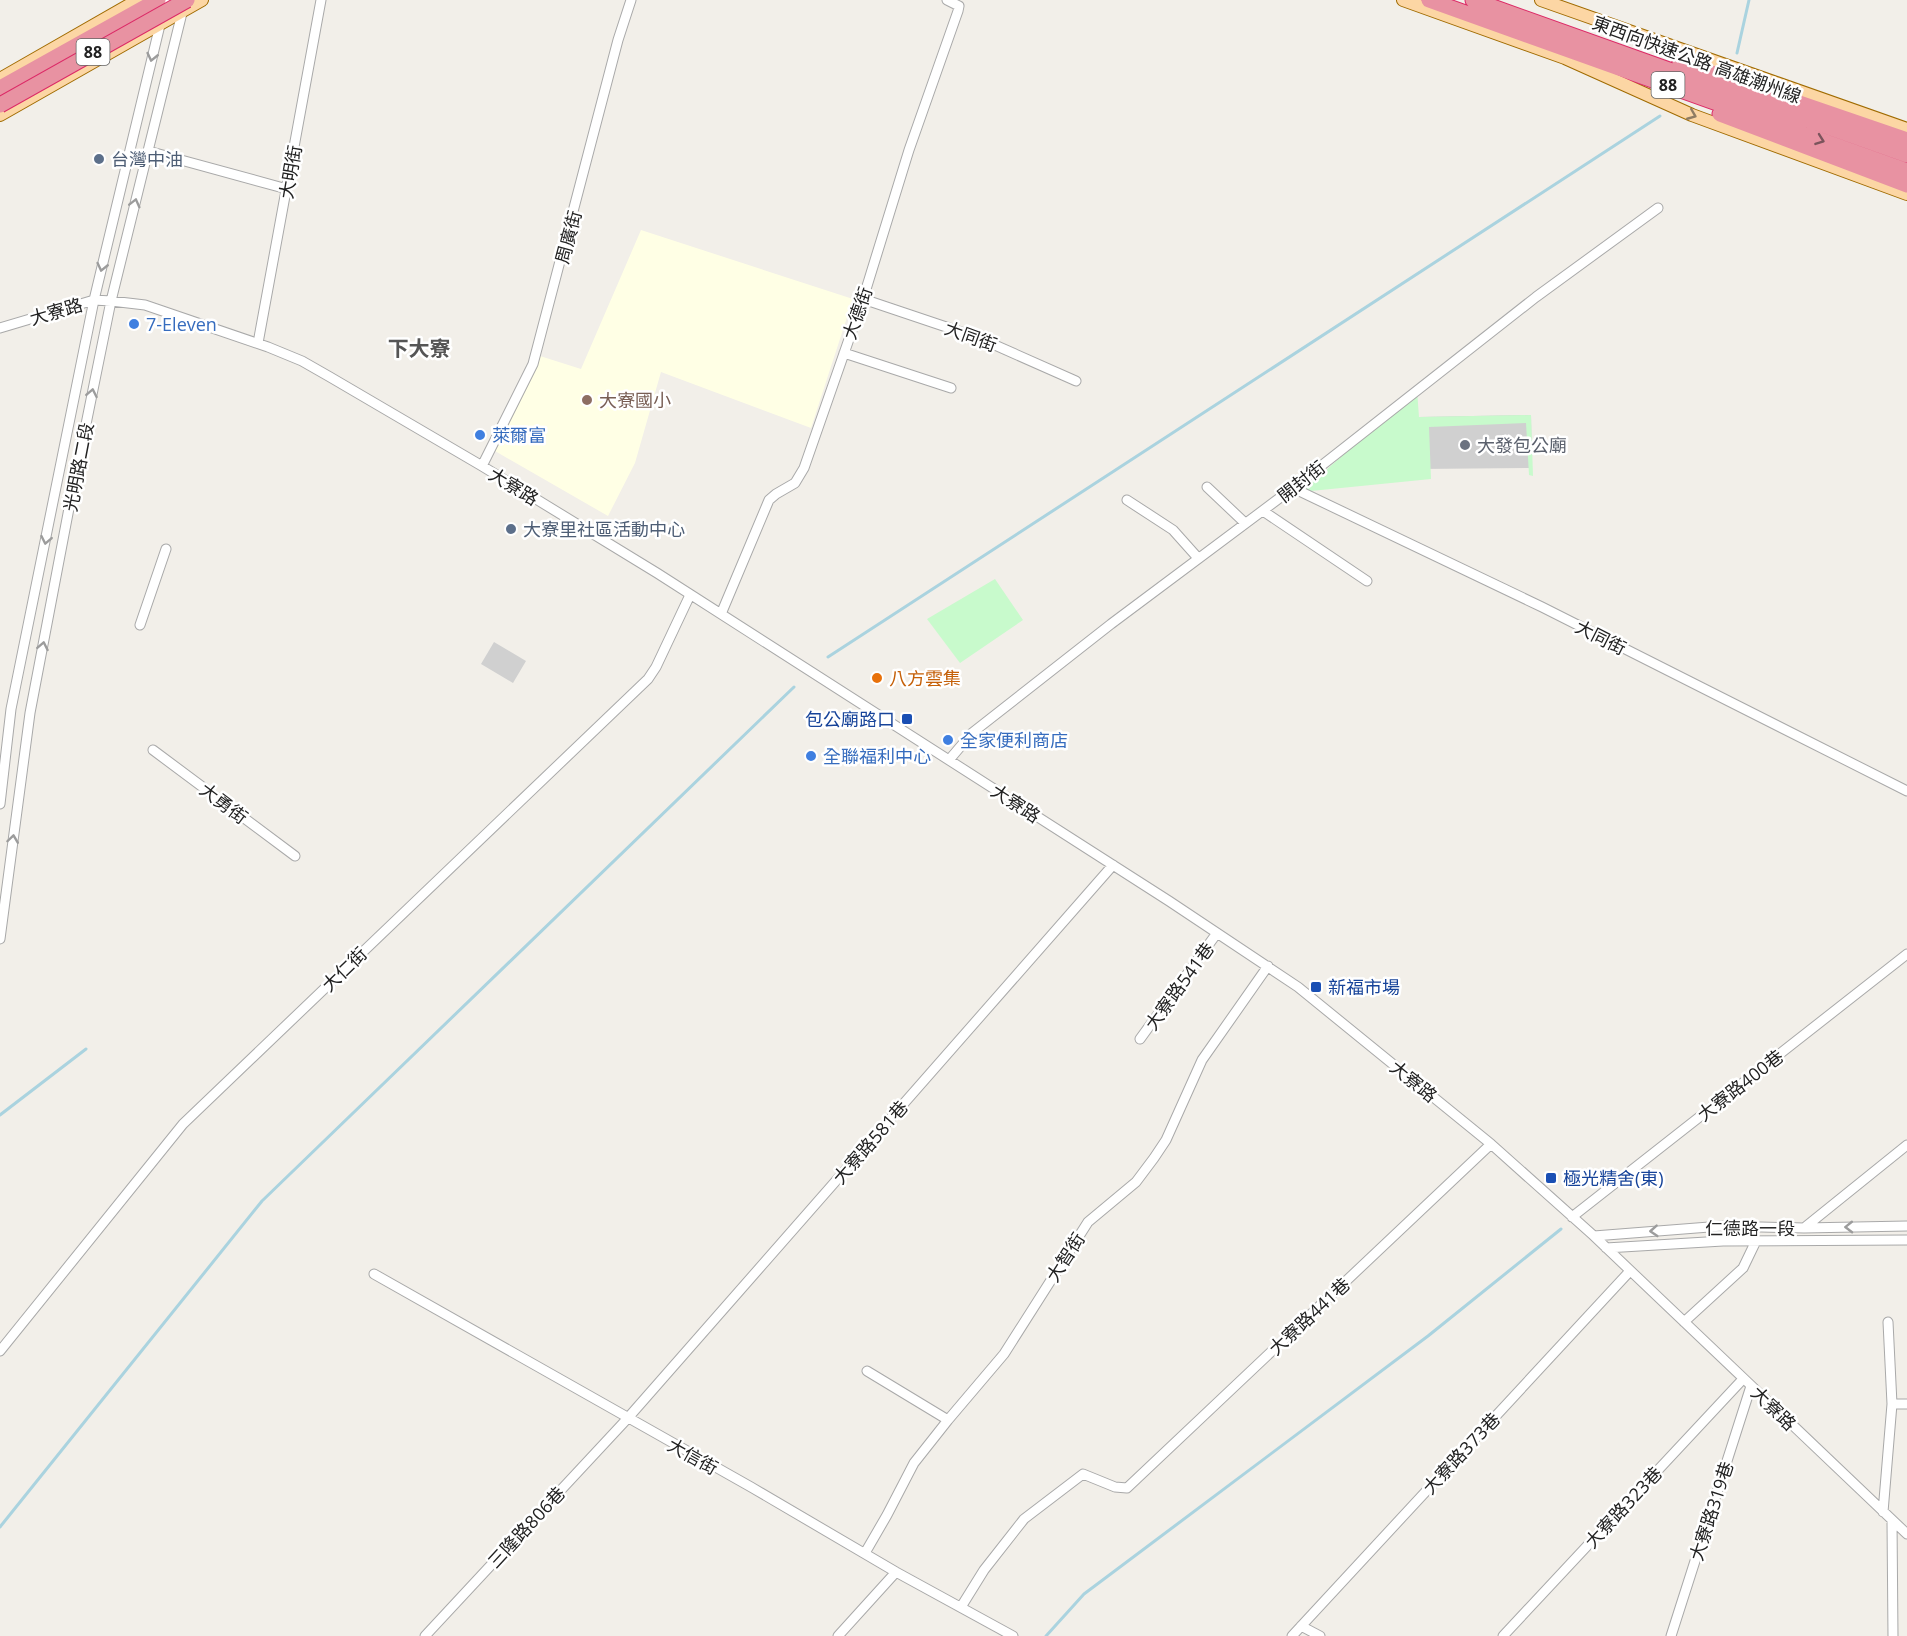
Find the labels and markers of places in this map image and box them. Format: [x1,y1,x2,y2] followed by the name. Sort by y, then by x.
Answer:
[111,147,183,171] place label: 台灣中油
[92,152,106,166] marker: 台灣中油
[146,312,217,336] place label: 7-Eleven
[127,317,141,331] marker: 7-Eleven
[599,388,671,412] place label: 大寮國小
[580,393,594,407] marker: 大寮國小
[492,423,546,447] place label: 萊爾富
[473,428,487,442] marker: 萊爾富
[1477,433,1567,457] place label: 大發包公廟
[1458,438,1472,452] marker: 大發包公廟
[523,517,685,541] place label: 大寮里社區活動中心
[504,522,518,536] marker: 大寮里社區活動中心
[889,666,961,690] place label: 八方雲集
[870,671,884,685] marker: 八方雲集
[805,707,895,731] place label: 包公廟路口
[900,712,914,726] marker: 包公廟路口
[960,728,1068,752] place label: 全家便利商店
[941,733,955,747] marker: 全家便利商店
[823,744,931,768] place label: 全聯福利中心
[804,749,818,763] marker: 全聯福利中心
[1328,975,1400,999] place label: 新福市場
[1309,980,1323,994] marker: 新福市場
[1563,1166,1664,1190] place label: 極光精舍(東)
[1544,1171,1558,1185] marker: 極光精舍(東)

